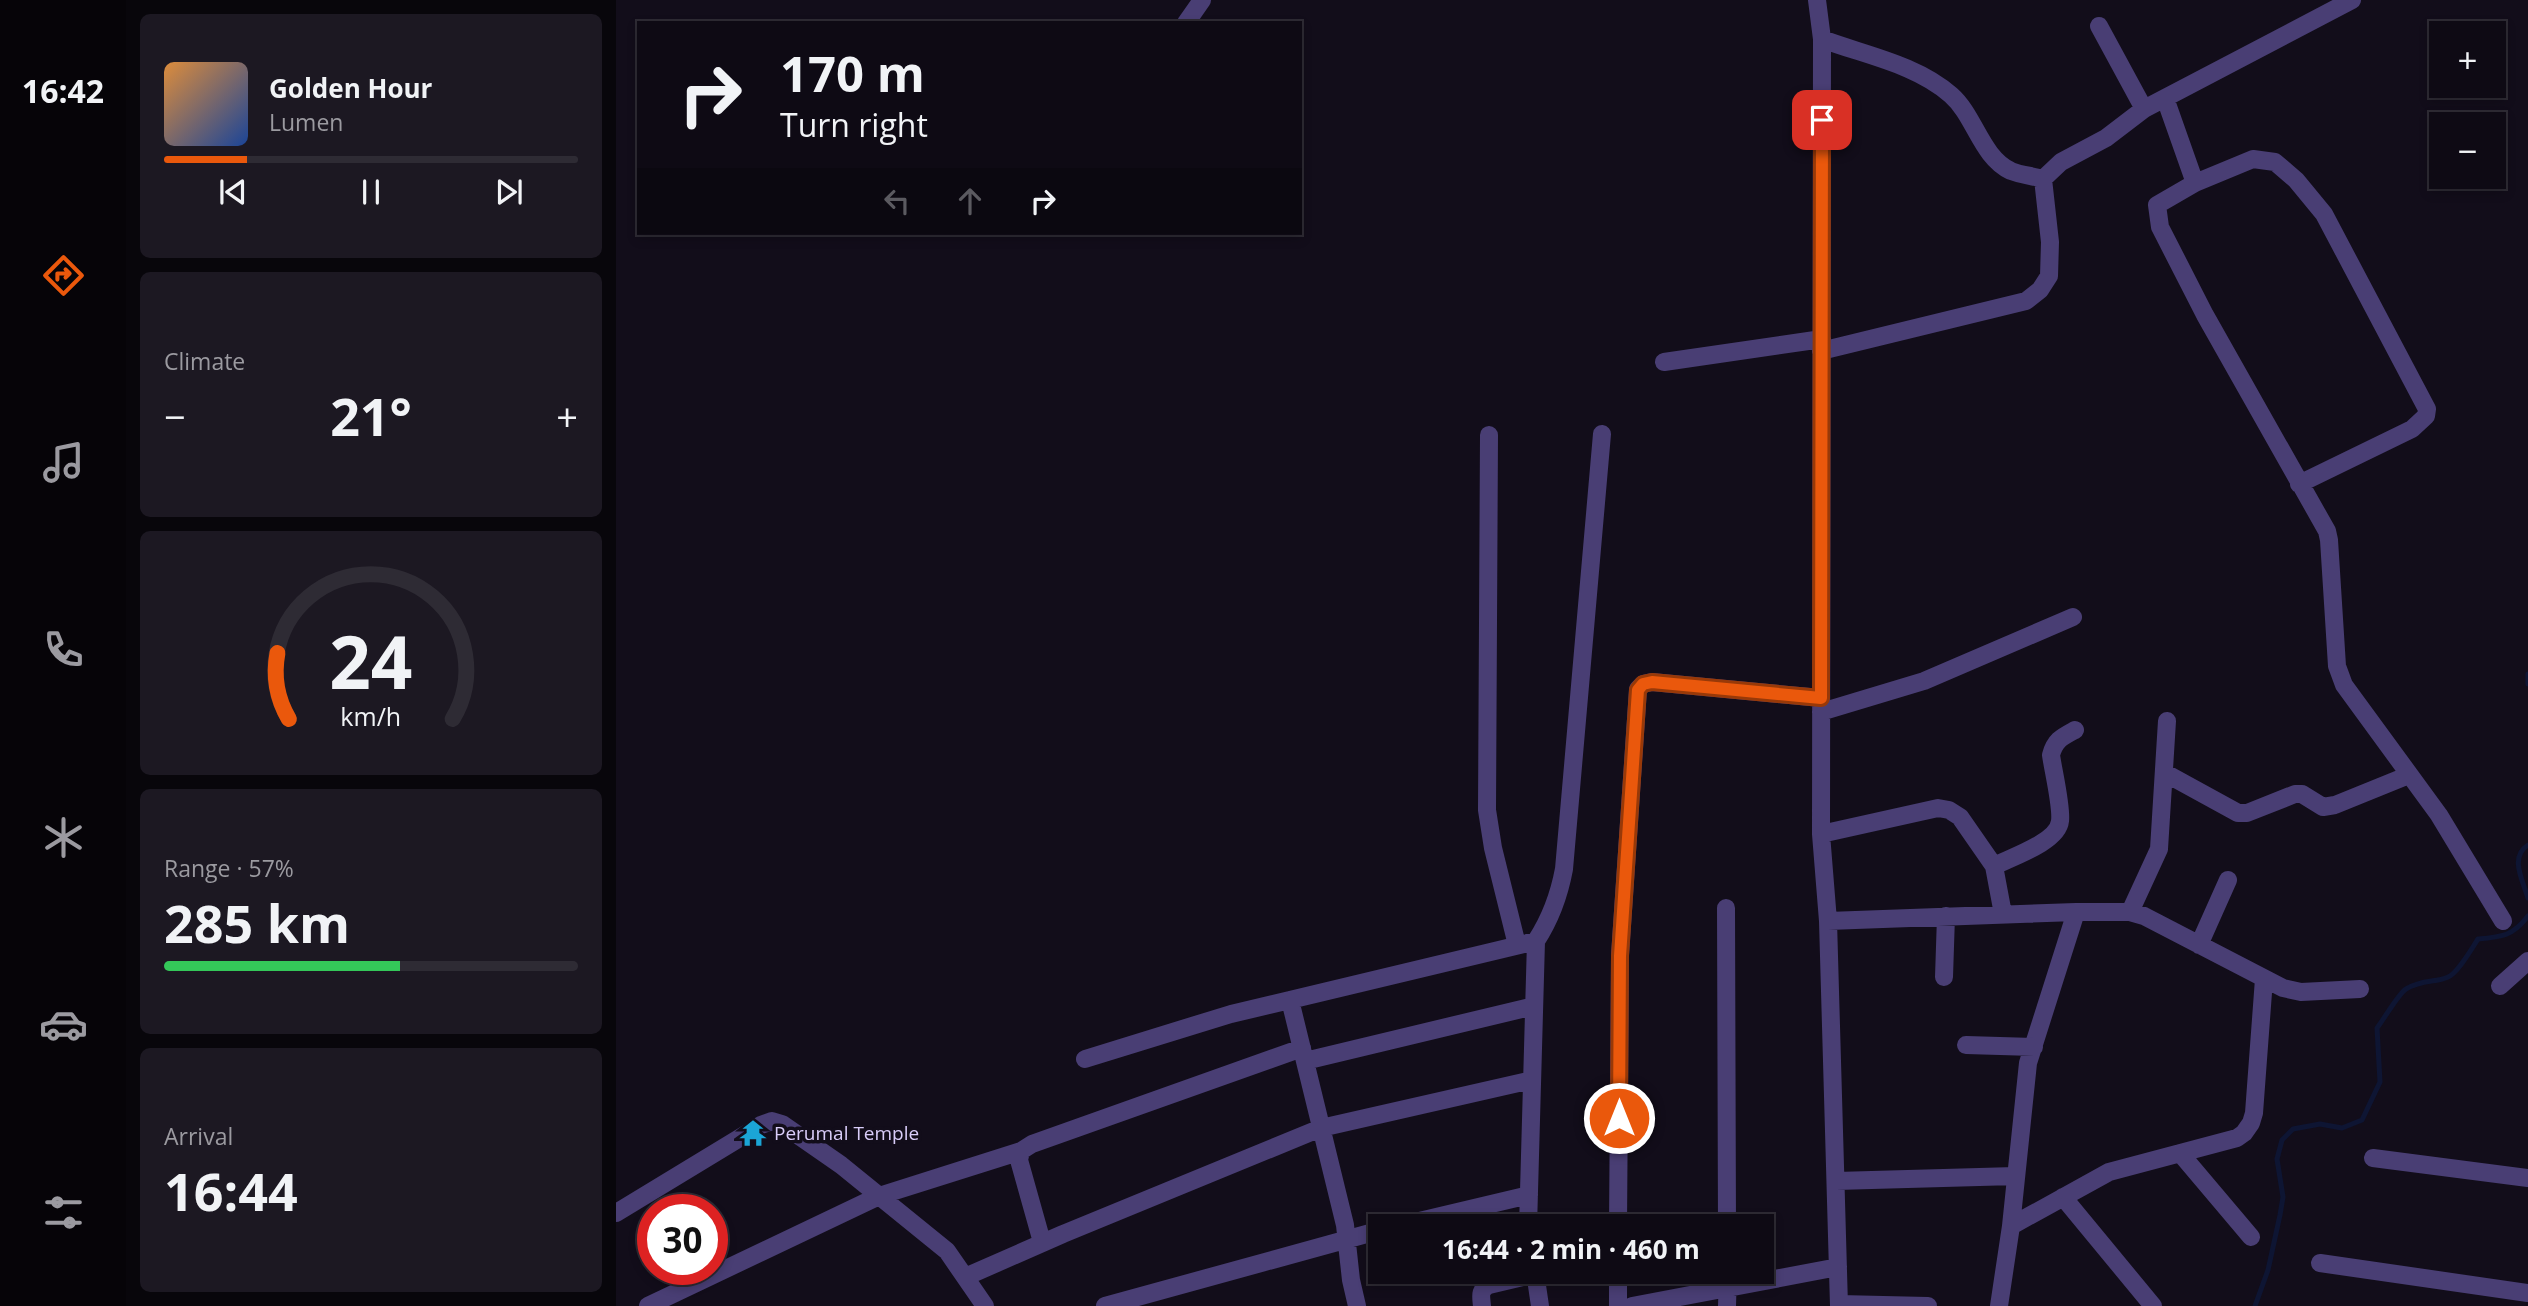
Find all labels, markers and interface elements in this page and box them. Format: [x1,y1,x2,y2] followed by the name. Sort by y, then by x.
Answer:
[2429,21,2506,189] map controls
[2429,21,2506,98] button: +
[780,40,925,106] text: 170 m
[665,49,756,140] icon: right
[22,69,104,112] text: 16:42
[269,70,432,106] text: Golden Hour
[1792,90,1852,150] pin
[1803,101,1841,139] icon: arrive
[780,103,928,146] text: Turn right
[269,106,343,138] text: Lumen
[2429,112,2506,189] button: −
[214,173,252,211] icon: previous
[352,173,390,211] icon: pause
[490,173,528,211] icon: next
[878,182,916,220] icon: left
[951,182,989,220] icon: ahead
[1024,182,1062,220] icon: right
[39,251,88,300] icon: directions
[164,345,245,377] text: Climate
[330,380,412,451] text: 21°
[164,390,186,442] text: −
[556,390,578,442] text: +
[39,438,88,487] icon: music
[329,611,413,710] text: 24
[39,625,88,674] icon: phone
[341,699,401,733] text: km/h
[39,813,88,862] icon: climate
[164,852,294,884] text: Range · 57%
[164,887,350,958] text: 285 km
[39,1000,88,1049] icon: car
[1582,1081,1656,1155] position arrow
[738,1118,768,1148] temple icon: Perumal Temple
[164,1120,233,1152] text: Arrival
[774,1120,919,1146] place label: Perumal Temple
[164,1155,298,1226] text: 16:44
[39,1188,88,1237] icon: filters
[637,1194,728,1285] speed limit sign: 30
[1442,1231,1700,1267] text: 16:44 · 2 min · 460 m

